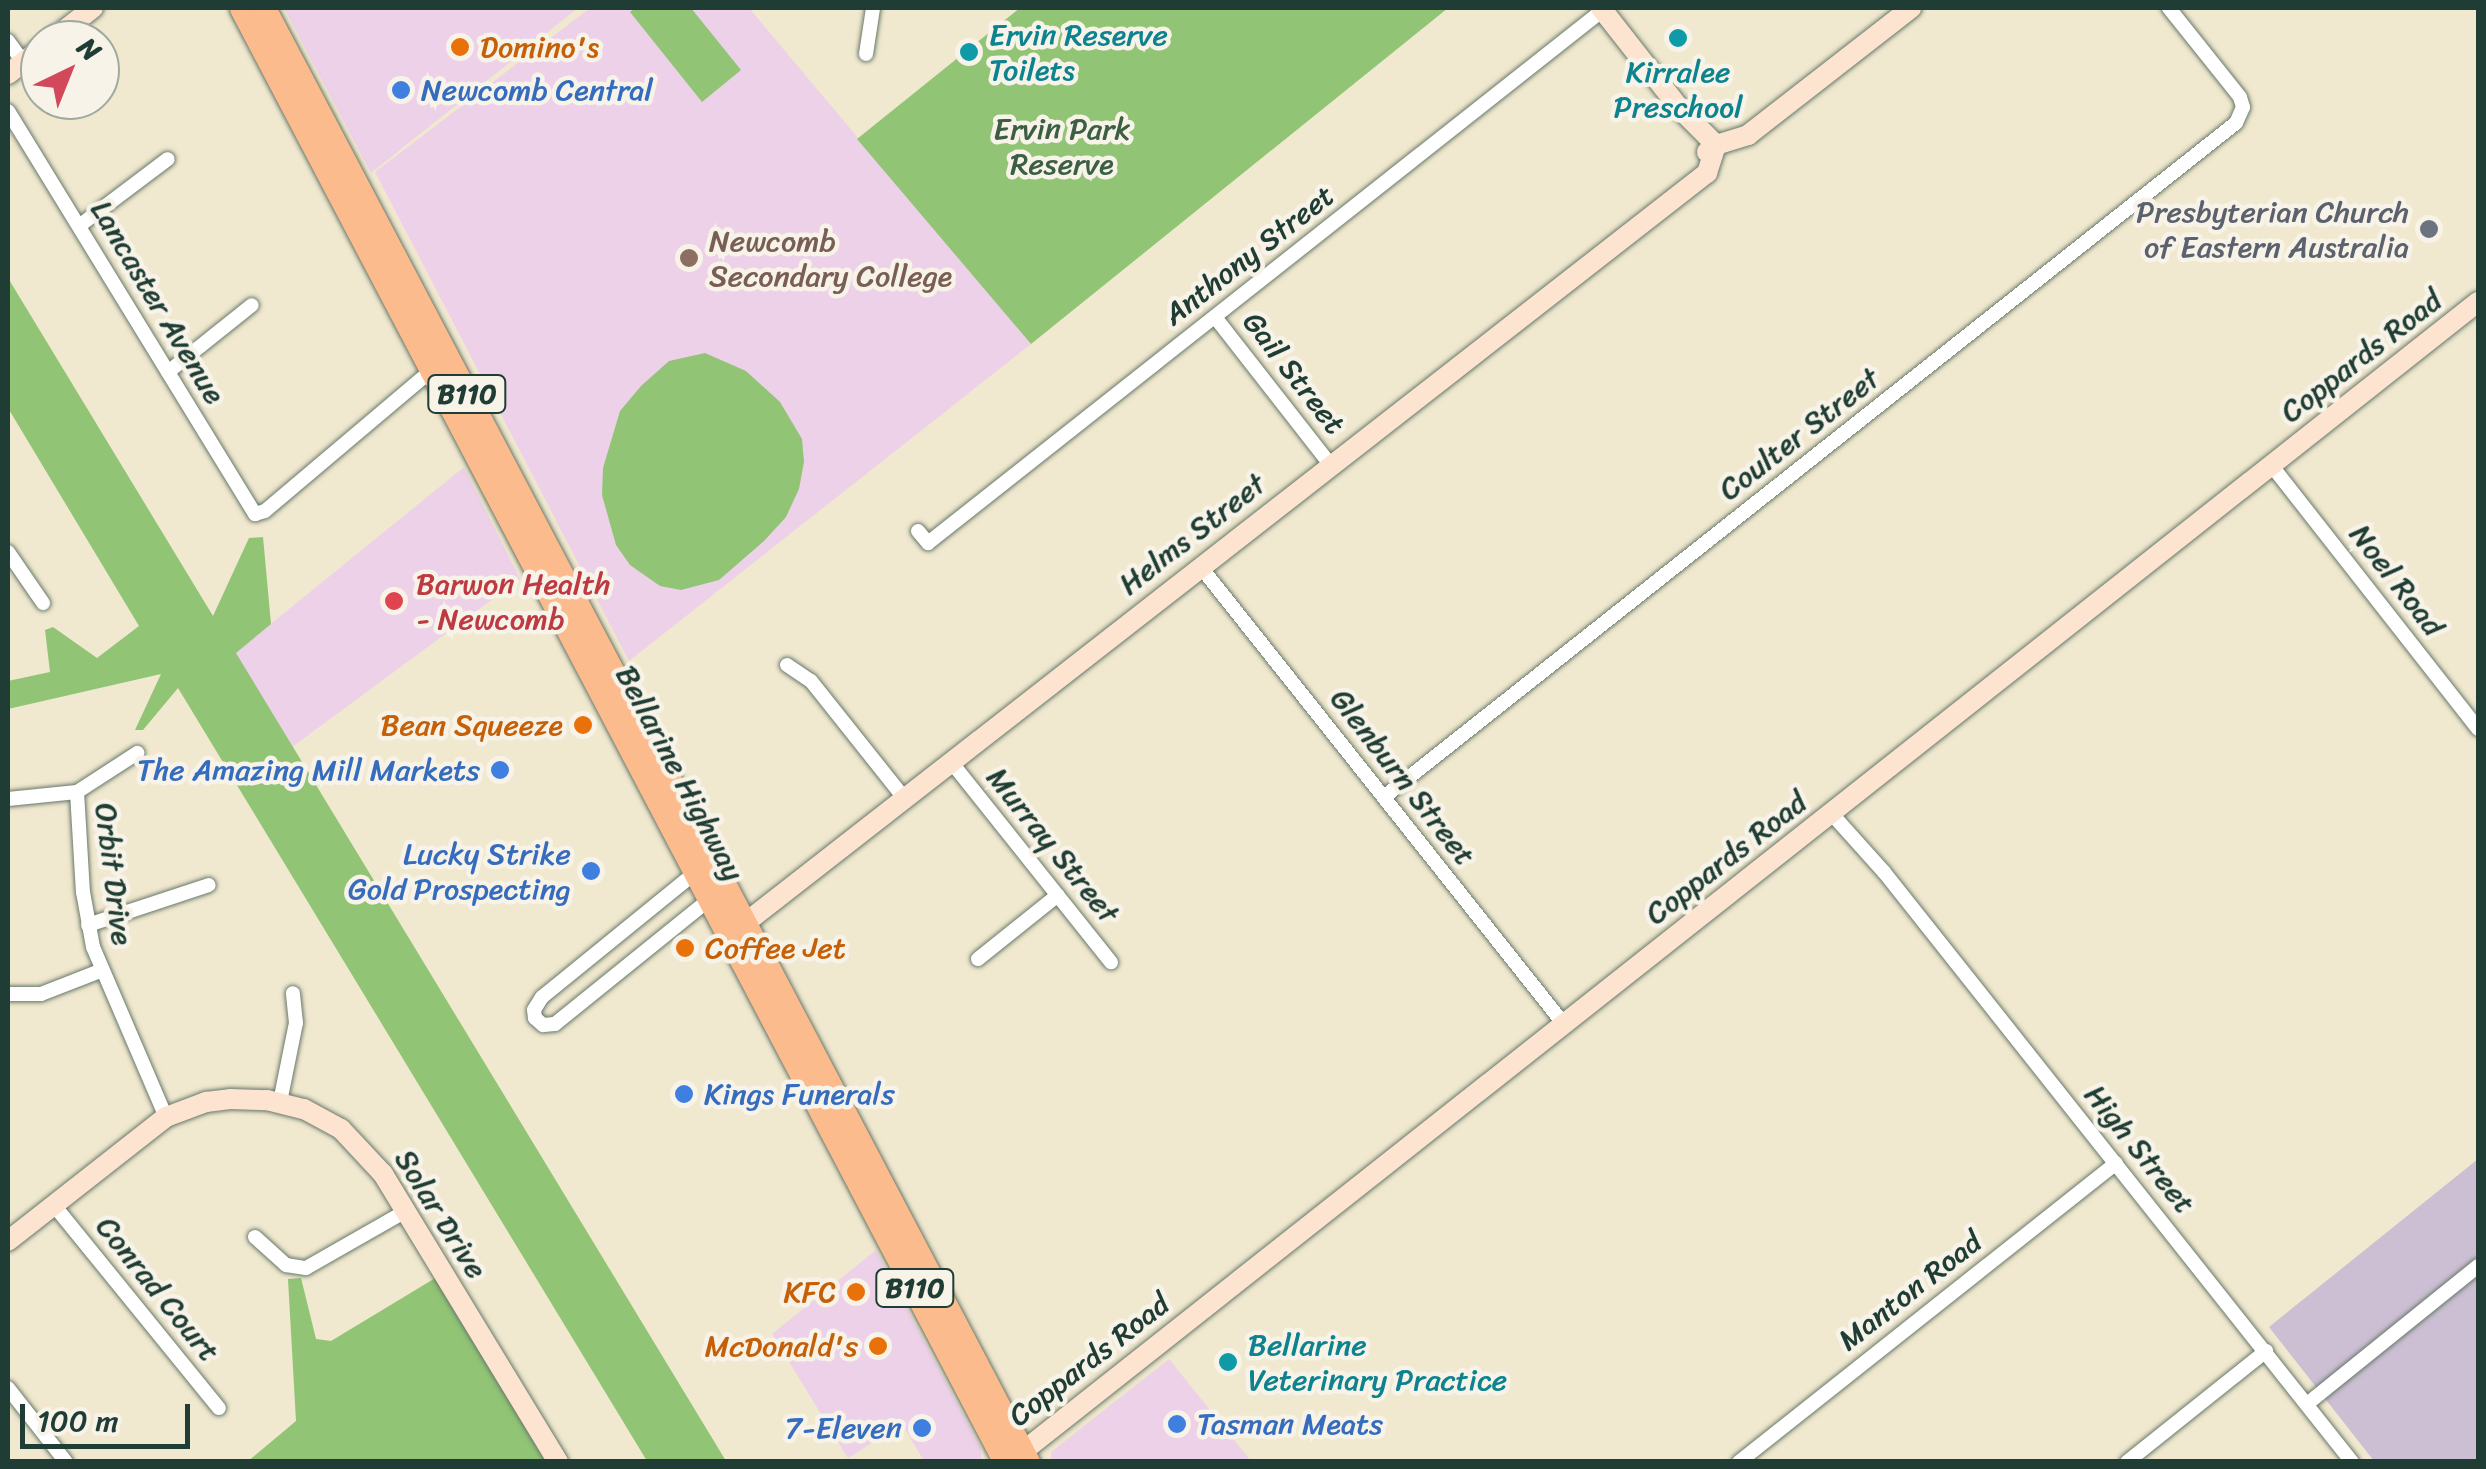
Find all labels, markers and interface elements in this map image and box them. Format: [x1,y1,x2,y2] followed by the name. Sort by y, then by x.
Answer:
[989,17,1168,88] place label: Ervin Reserve Toilets
[20,20,120,120] north arrow
[66,25,113,74] text: N
[1667,27,1689,49] marker: Kirralee Preschool
[480,29,599,65] place label: Domino's
[449,36,471,58] marker: Domino's
[958,41,980,63] marker: Ervin Reserve Toilets
[1613,54,1743,124] place label: Kirralee Preschool
[421,72,655,108] place label: Newcomb Central
[390,79,412,101] marker: Newcomb Central
[994,111,1130,182] park label: Ervin Park Reserve
[1157,177,1341,333] street label: Anthony Street
[83,194,233,410] street label: Lancaster Avenue
[2136,194,2409,264] place label: Presbyterian Church of Eastern Australia
[2418,218,2440,240] marker: Presbyterian Church of Eastern Australia
[709,223,952,294] place label: Newcomb Secondary College
[678,247,700,269] marker: Newcomb Secondary College
[2273,282,2449,430] street label: Coppards Road
[1235,305,1353,441] street label: Gail Street
[1712,360,1886,508] street label: Coulter Street
[427,371,507,417] road number: B110
[1112,466,1272,602] street label: Helms Street
[2342,517,2452,643] street label: Noel Road
[416,566,611,636] place label: Barwon Health - Newcomb
[381,588,407,614] marker: Barwon Health - Newcomb
[608,659,752,887] street label: Bellarine Highway
[1323,681,1483,873] street label: Glenburn Street
[381,707,563,743] place label: Bean Squeeze
[572,714,594,736] marker: Bean Squeeze
[138,752,480,788] place label: The Amazing Mill Markets
[489,759,511,781] marker: The Amazing Mill Markets
[979,760,1127,930] street label: Murray Street
[1638,784,1814,932] street label: Coppards Road
[87,800,141,948] street label: Orbit Drive
[346,836,571,906] place label: Lucky Strike Gold Prospecting
[580,860,602,882] marker: Lucky Strike Gold Prospecting
[705,930,846,966] place label: Coffee Jet
[674,937,696,959] marker: Coffee Jet
[704,1076,896,1112] place label: Kings Funerals
[2077,1077,2203,1221] street label: High Street
[673,1083,695,1105] marker: Kings Funerals
[387,1143,495,1285] street label: Solar Drive
[88,1209,228,1369] street label: Conrad Court
[1831,1224,1989,1358] street label: Manton Road
[875,1265,955,1311] road number: B110
[783,1274,836,1310] place label: KFC
[845,1281,867,1303] marker: KFC
[1001,1286,1177,1434] street label: Coppards Road
[1248,1327,1505,1398] place label: Bellarine Veterinary Practice
[705,1328,858,1364] place label: McDonald's
[867,1335,889,1357] marker: McDonald's
[1217,1351,1239,1373] marker: Bellarine Veterinary Practice
[25,1384,195,1446] scale bar
[37,1394,119,1448] text: 100 m
[1197,1406,1384,1442] place label: Tasman Meats
[785,1410,902,1446] place label: 7-Eleven
[1166,1413,1188,1435] marker: Tasman Meats
[911,1417,933,1439] marker: 7-Eleven

